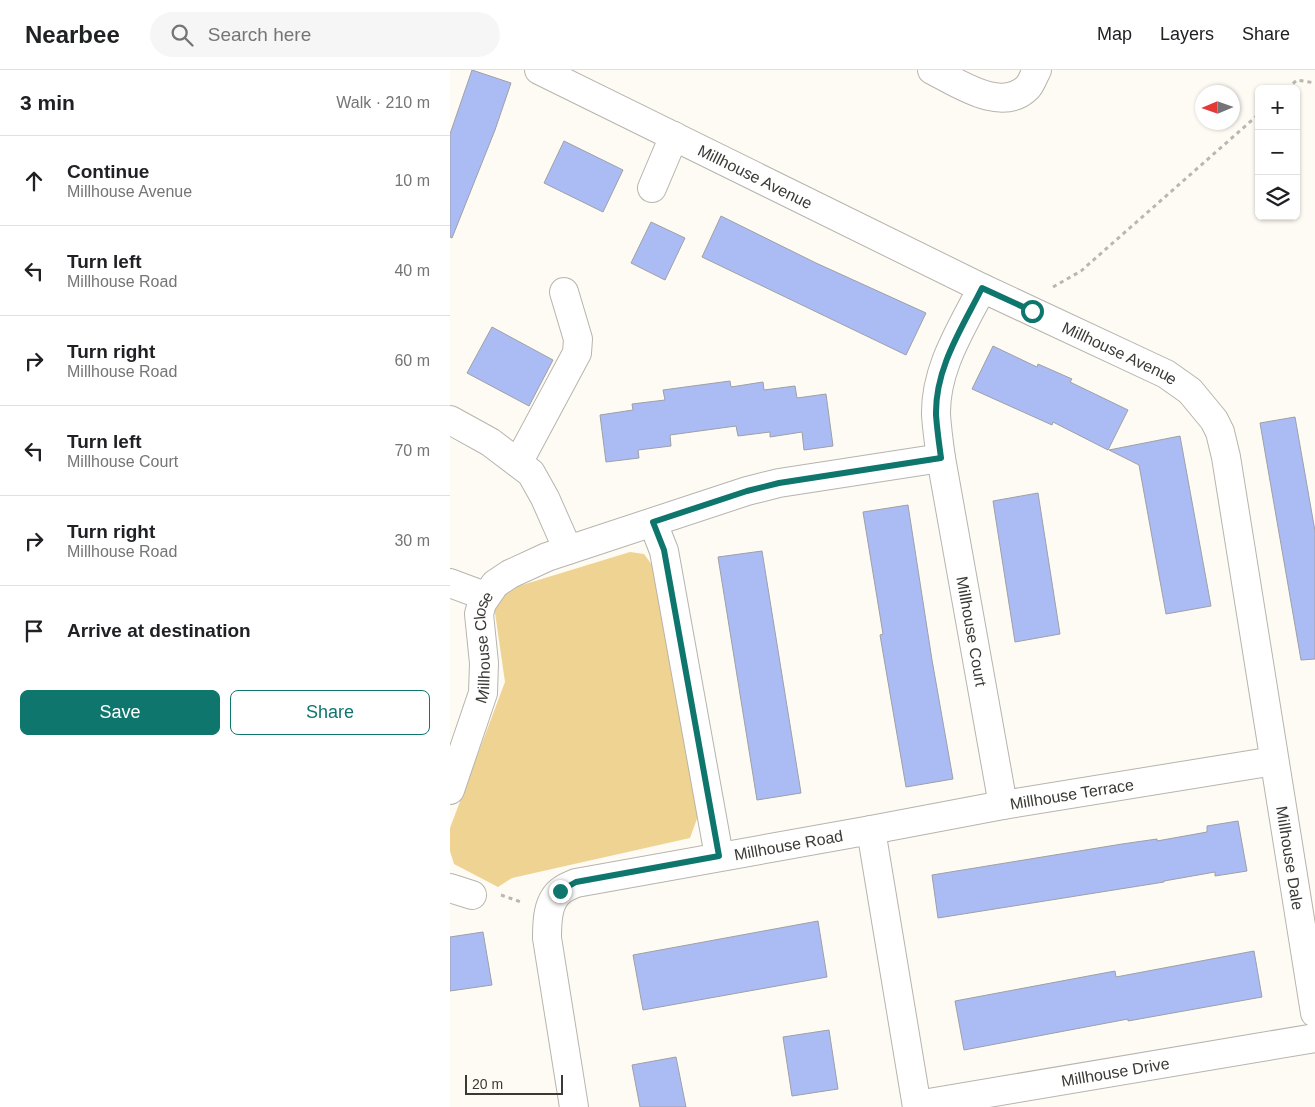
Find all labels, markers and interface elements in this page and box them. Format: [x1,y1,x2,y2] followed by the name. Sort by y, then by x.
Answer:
[150,12,500,57] search box
[25,21,120,48] text: Nearbee
[168,21,196,49] icon: search
[208,24,311,45] text: Search here
[1097,24,1132,44] text: Map
[1160,24,1214,44] text: Layers
[1242,24,1290,44] text: Share
[1195,85,1240,130] north arrow
[1255,85,1300,220] map controls
[1255,85,1300,130] button: +
[20,91,75,114] text: 3 min
[336,94,430,111] text: Walk · 210 m
[1255,130,1300,175] button: −
[695,141,815,212] street label: Millhouse Avenue
[67,161,149,182] text: Continue
[20,167,48,195] icon: ahead
[394,172,430,189] text: 10 m
[1255,175,1300,220] button: layers
[67,183,192,200] text: Millhouse Avenue
[67,251,142,272] text: Turn left
[20,257,48,285] icon: left
[394,262,430,279] text: 40 m
[67,273,177,290] text: Millhouse Road
[1021,300,1044,323] route start
[1060,318,1181,388] street label: Millhouse Avenue
[67,341,155,362] text: Turn right
[20,347,48,375] icon: right
[394,352,430,369] text: 60 m
[67,363,177,380] text: Millhouse Road
[67,431,142,452] text: Turn left
[20,437,48,465] icon: left
[394,442,430,459] text: 70 m
[67,453,178,470] text: Millhouse Court
[67,521,155,542] text: Turn right
[20,527,48,555] icon: right
[394,532,430,549] text: 30 m
[67,543,177,560] text: Millhouse Road
[954,575,990,688] street label: Millhouse Court
[470,588,496,705] street label: Millhouse Close
[20,617,48,645] icon: arrive
[67,620,251,641] text: Arrive at destination
[20,690,220,735] button: Save
[230,690,430,735] button: Share
[1009,775,1135,812] street label: Millhouse Terrace
[1273,805,1307,911] street label: Millhouse Dale
[733,827,844,863] street label: Millhouse Road
[549,880,572,903] route end
[1060,1054,1171,1089] street label: Millhouse Drive
[465,1072,562,1095] scale bar
[472,1076,503,1092] text: 20 m

